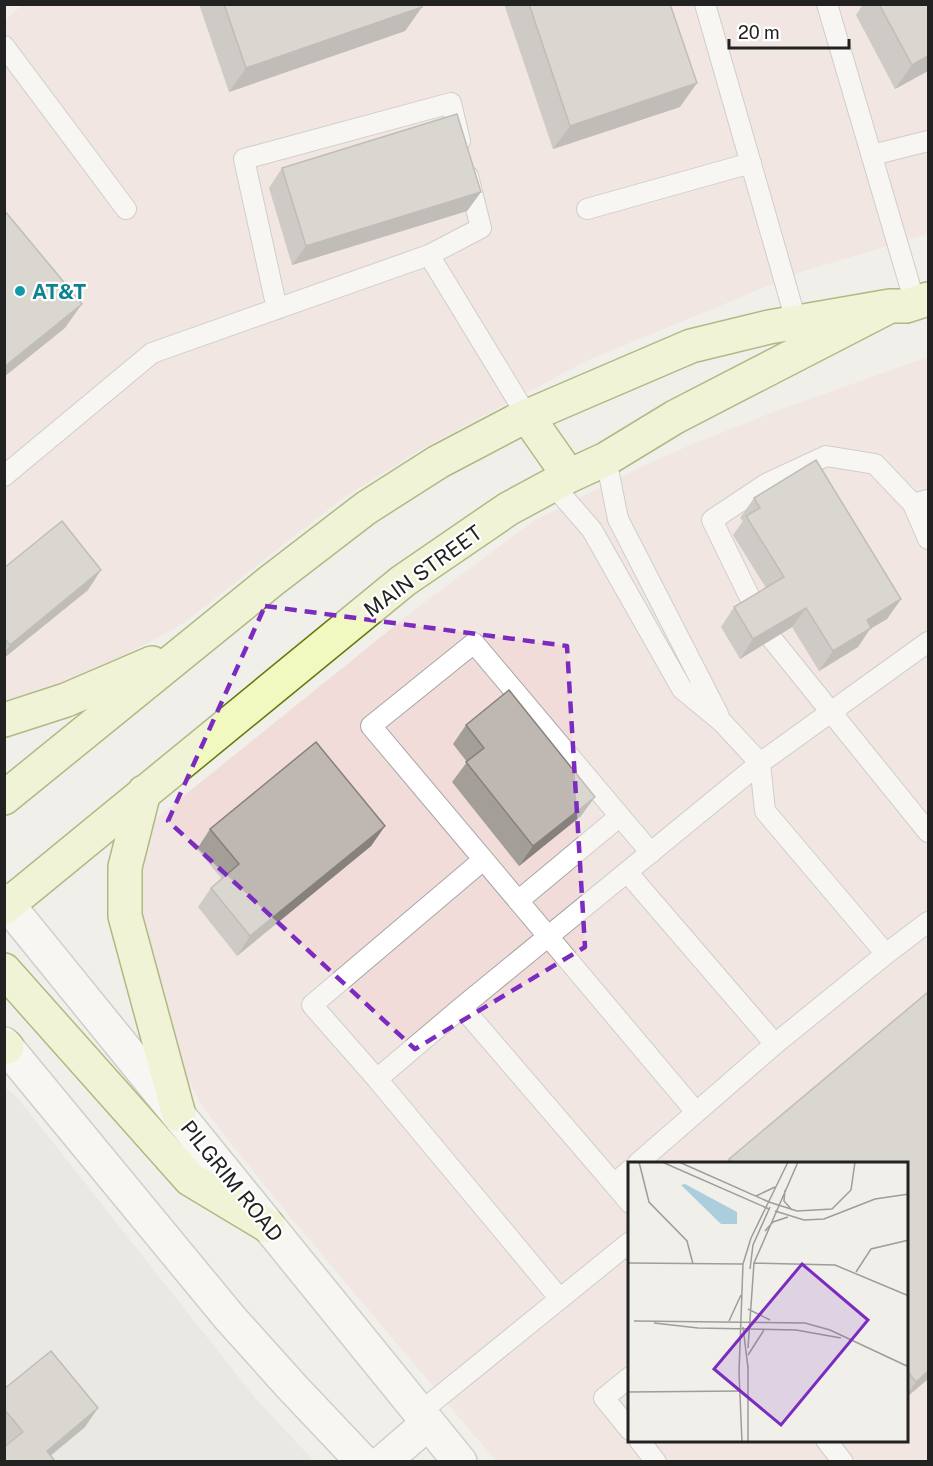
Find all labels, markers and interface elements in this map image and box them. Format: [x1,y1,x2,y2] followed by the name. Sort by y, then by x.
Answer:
[729,12,849,50] scale bar
[738,22,780,43] text: 20 m
[32,279,86,304] place label: AT&T
[13,284,27,298] marker: AT&T
[359,520,487,622] street label: MAIN STREET
[176,1115,288,1247] street label: PILGRIM ROAD
[628,1162,909,1442] inset map

